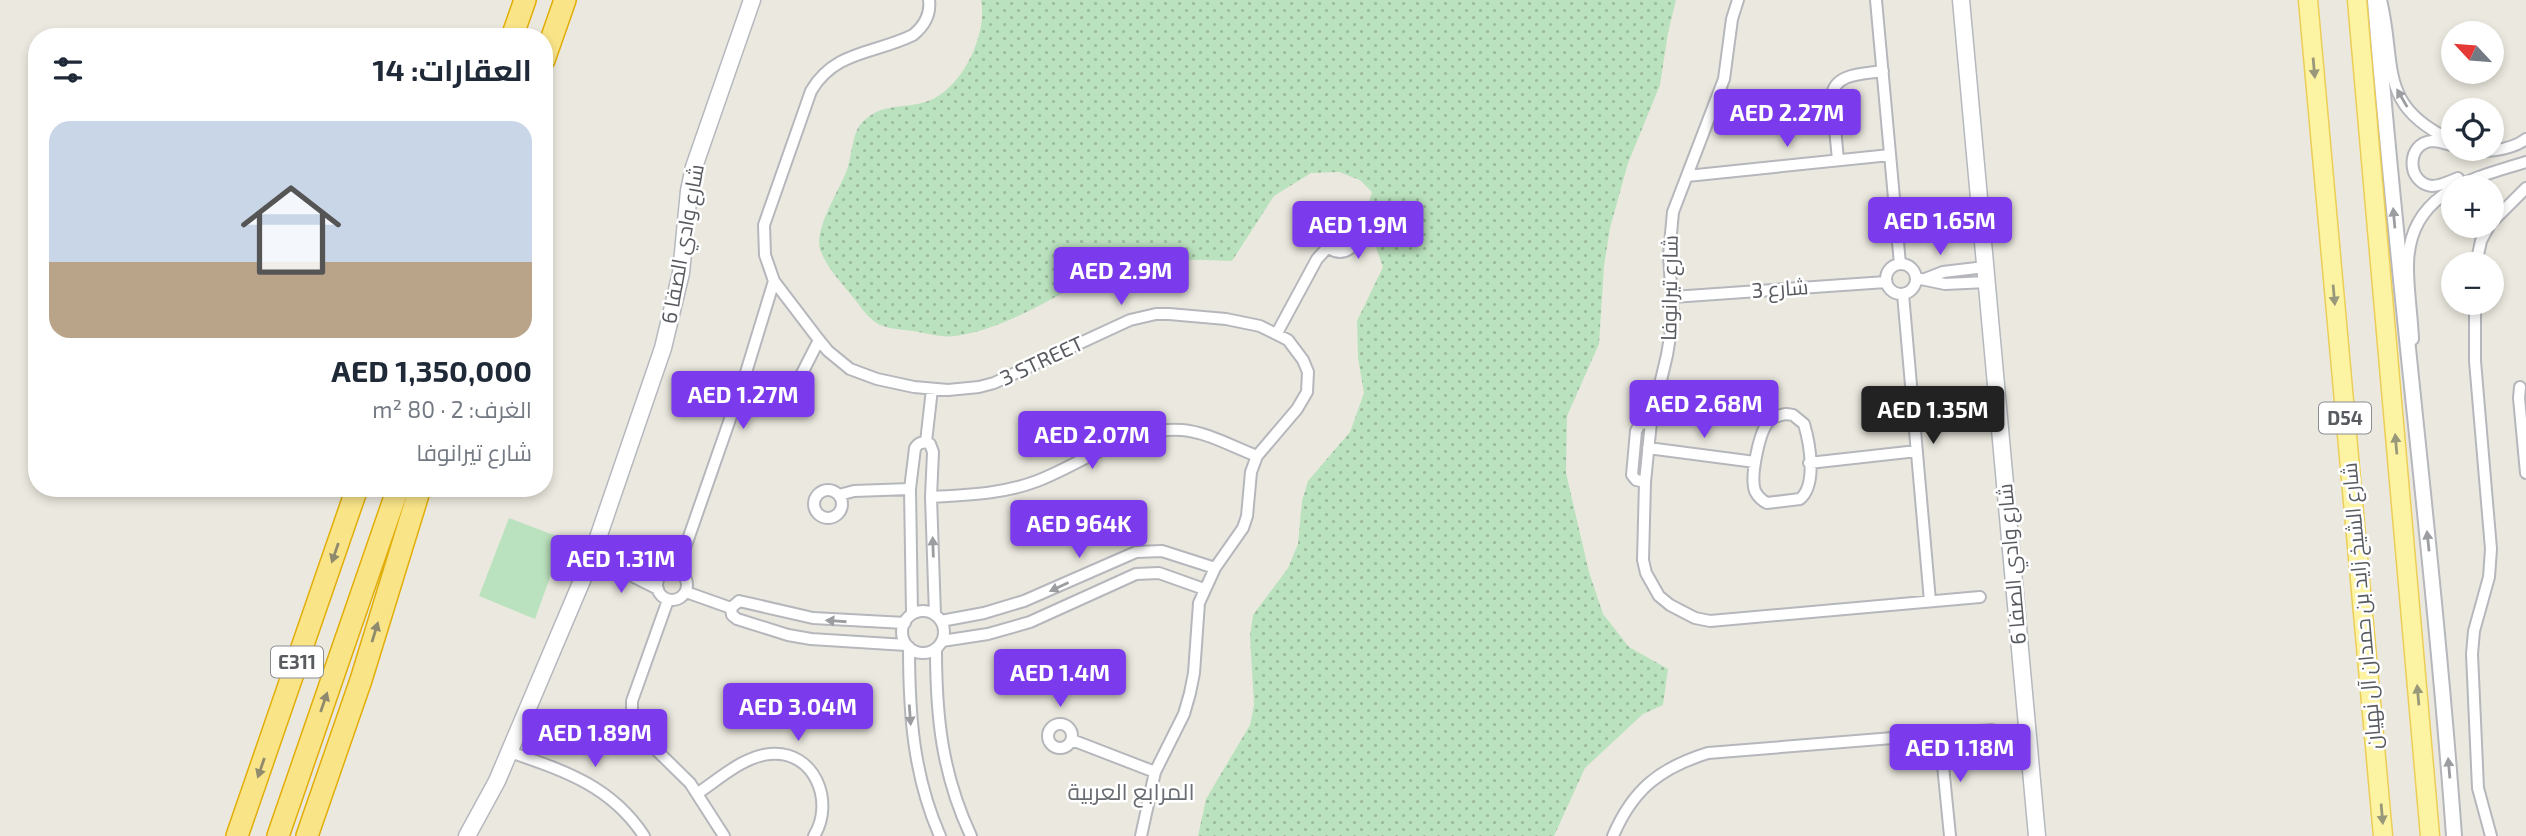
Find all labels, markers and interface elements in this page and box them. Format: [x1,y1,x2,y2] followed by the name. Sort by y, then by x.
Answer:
[2441,21,2504,84] north arrow
[2441,21,2504,315] map controls
[49,51,87,89] icon: filters
[373,51,532,87] text: العقارات: 14
[2309,57,2320,79] one-way arrow
[2396,89,2408,108] one-way arrow
[1707,90,1867,149] pin: AED 2.27M
[1730,98,1844,126] text: AED 2.27M
[2441,98,2504,161] button: locate
[655,162,713,326] street label: شارع وادي الصفا 6
[228,167,354,293] icon: home
[2441,175,2504,238] button: +
[1860,198,2020,257] pin: AED 1.65M
[1286,202,1430,261] pin: AED 1.9M
[1884,206,1996,234] text: AED 1.65M
[2388,207,2399,229] one-way arrow
[1308,210,1408,238] text: AED 1.9M
[1655,235,1685,341] street label: شارع تيرانوفا
[1049,247,1193,307] pin: AED 2.9M
[2441,252,2504,315] button: −
[1070,256,1172,284] text: AED 2.9M
[1751,273,1809,305] street label: شارع 3
[2329,284,2340,306] one-way arrow
[996,329,1087,390] street label: 3 STREET
[331,352,532,388] text: AED 1,350,000
[663,372,823,431] pin: AED 1.27M
[687,380,799,408] text: AED 1.27M
[1624,380,1784,440] pin: AED 2.68M
[1853,386,2013,446] pin: AED 1.35M
[1646,389,1762,417] text: AED 2.68M
[372,395,532,423] text: الغرف: 2 · 80 m²
[1877,395,1989,423] text: AED 1.35M
[2319,402,2371,434] road number: D54
[1012,412,1172,471] pin: AED 2.07M
[1034,420,1150,448] text: AED 2.07M
[2390,433,2401,455] one-way arrow
[416,438,532,466] text: شارع تيرانوفا
[2335,461,2389,751] street label: شارع الشيخ زايد بن حمدان آل نهيان
[1991,482,2035,646] street label: شارع وادي الصفا 6
[1007,500,1151,560] pin: AED 964K
[1026,509,1132,537] text: AED 964K
[2422,530,2433,552] one-way arrow
[927,535,939,557] one-way arrow
[541,536,701,595] pin: AED 1.31M
[329,542,340,563] one-way arrow
[567,544,675,572] text: AED 1.31M
[1049,581,1069,593] one-way arrow
[825,615,847,626] one-way arrow
[371,621,381,642] one-way arrow
[271,646,323,678] road number: E311
[988,650,1132,709] pin: AED 1.4M
[1010,658,1110,686] text: AED 1.4M
[718,684,878,743] pin: AED 3.04M
[2412,684,2423,706] one-way arrow
[319,691,330,712] one-way arrow
[739,692,857,720] text: AED 3.04M
[905,705,916,727] one-way arrow
[515,710,675,769] pin: AED 1.89M
[538,718,652,746] text: AED 1.89M
[1880,724,2040,784] pin: AED 1.18M
[1906,733,2014,761] text: AED 1.18M
[255,757,266,778] one-way arrow
[2443,757,2454,779] one-way arrow
[1067,777,1195,808] district label: المرابع العربية
[2376,803,2387,825] one-way arrow

